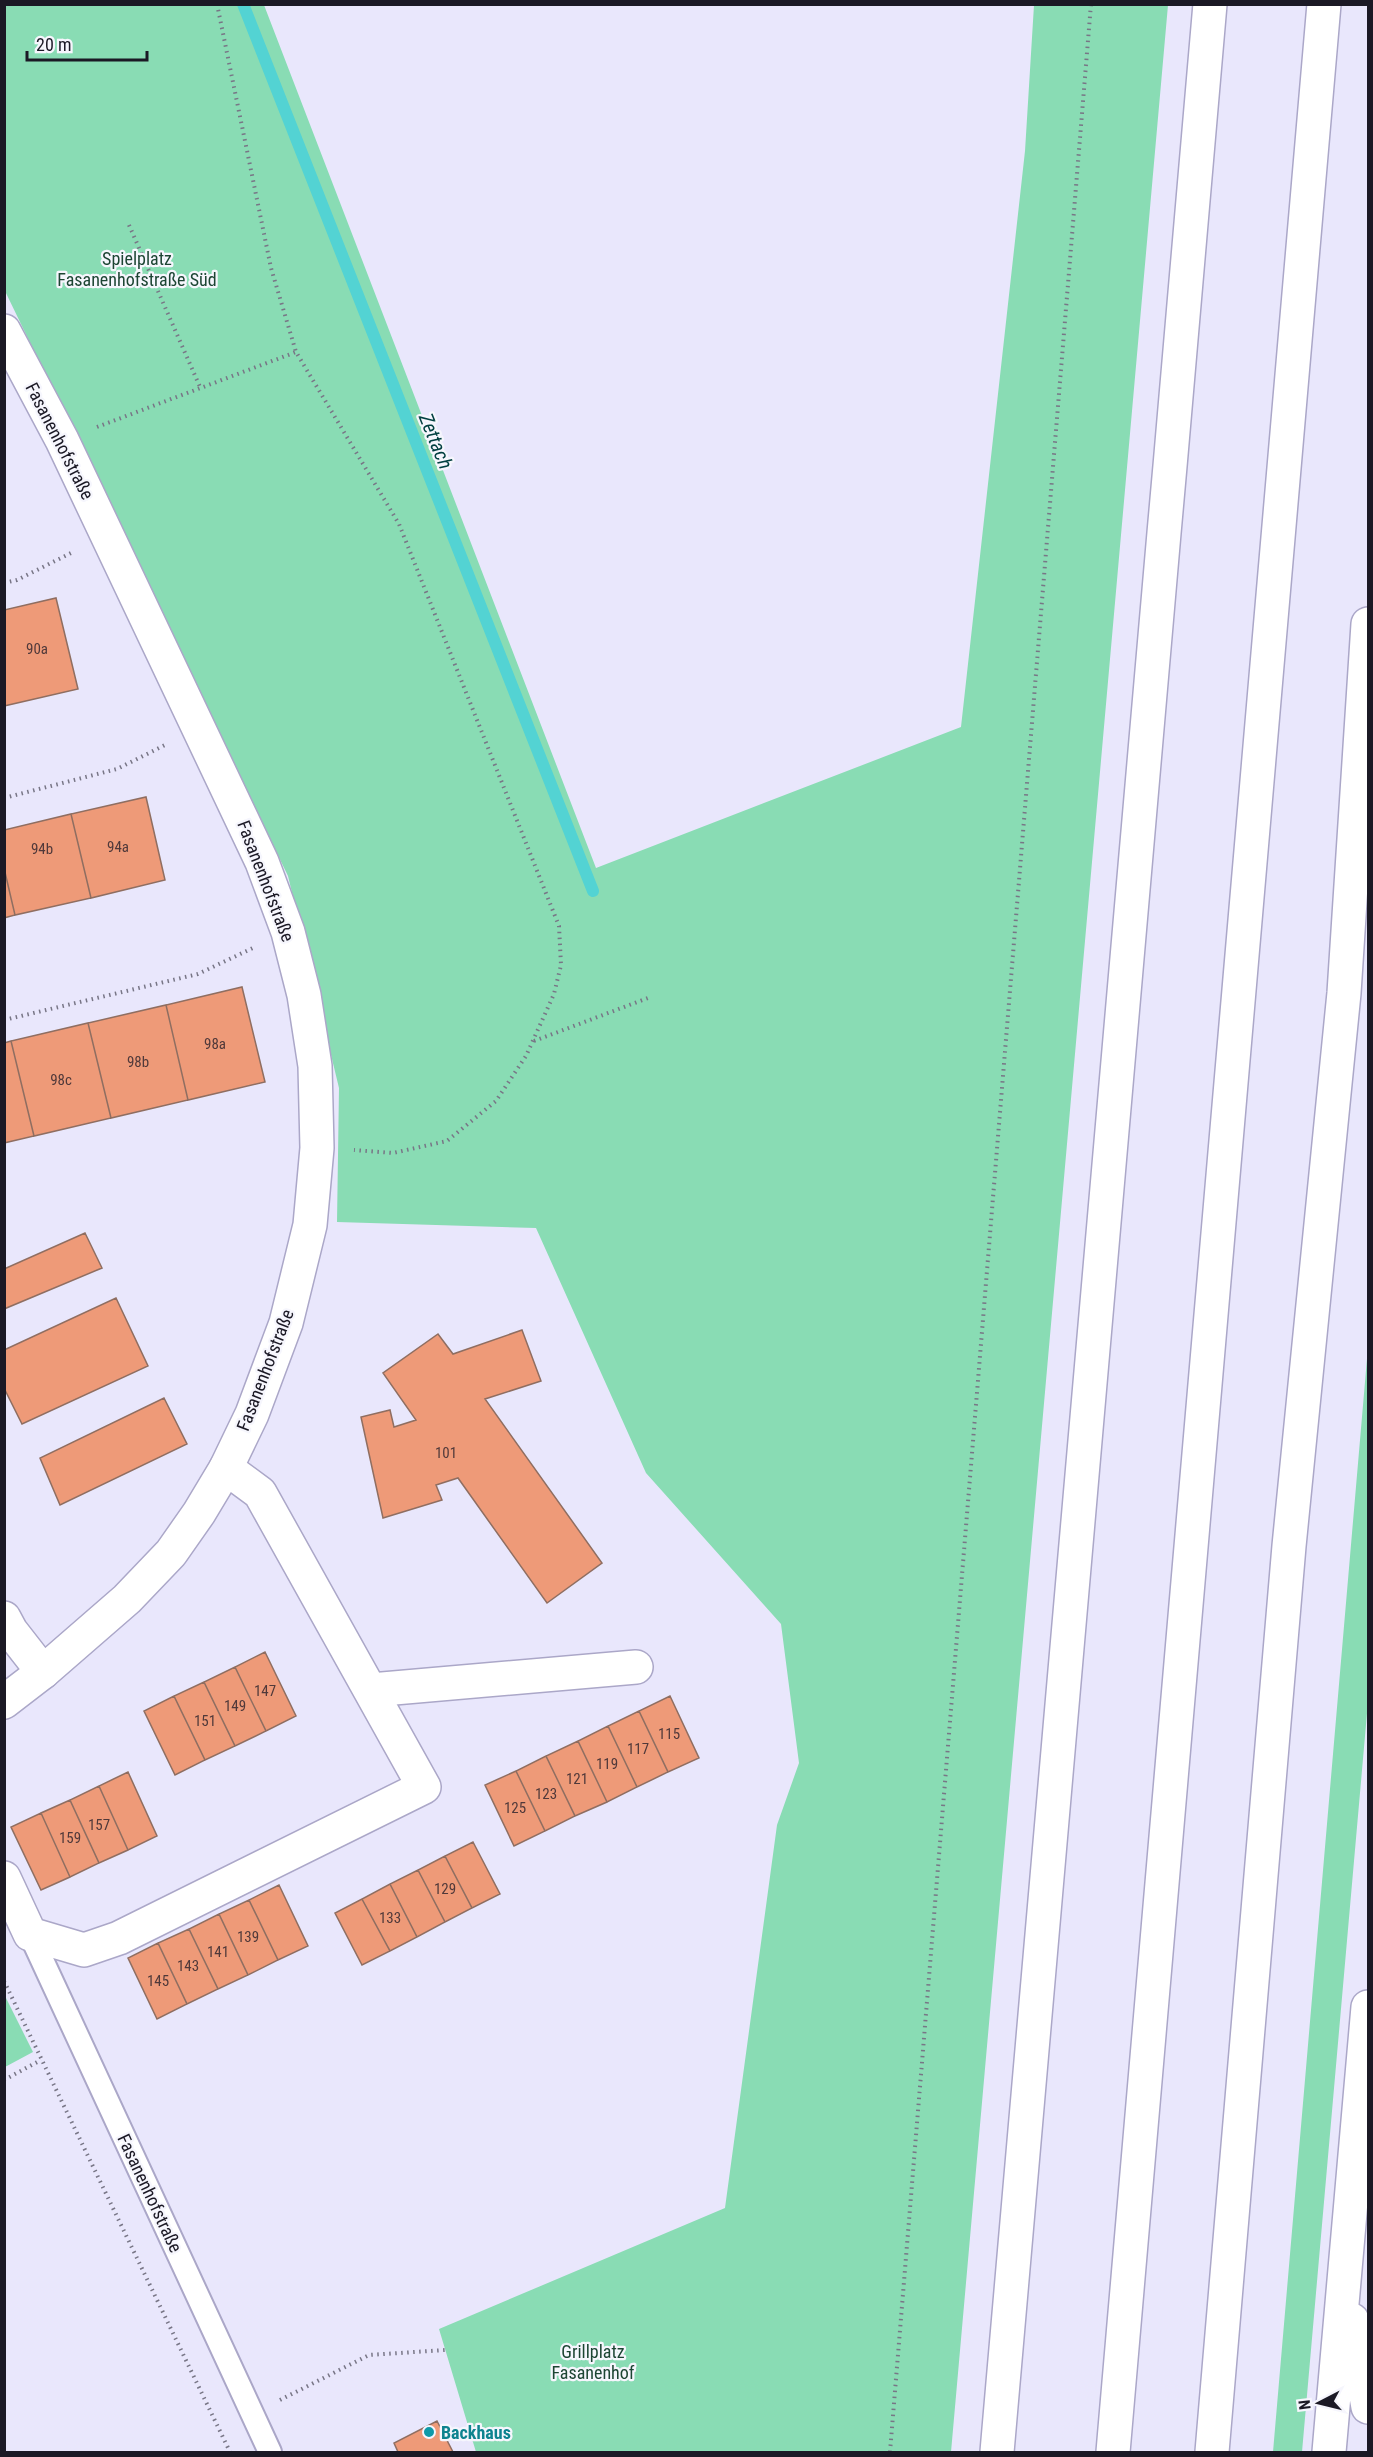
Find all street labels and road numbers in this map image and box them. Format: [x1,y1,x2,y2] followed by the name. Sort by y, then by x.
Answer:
[22,379,98,503] street label: Fasanenhofstraße
[233,817,299,945] street label: Fasanenhofstraße
[232,1306,298,1434] street label: Fasanenhofstraße
[113,2130,187,2256] street label: Fasanenhofstraße

